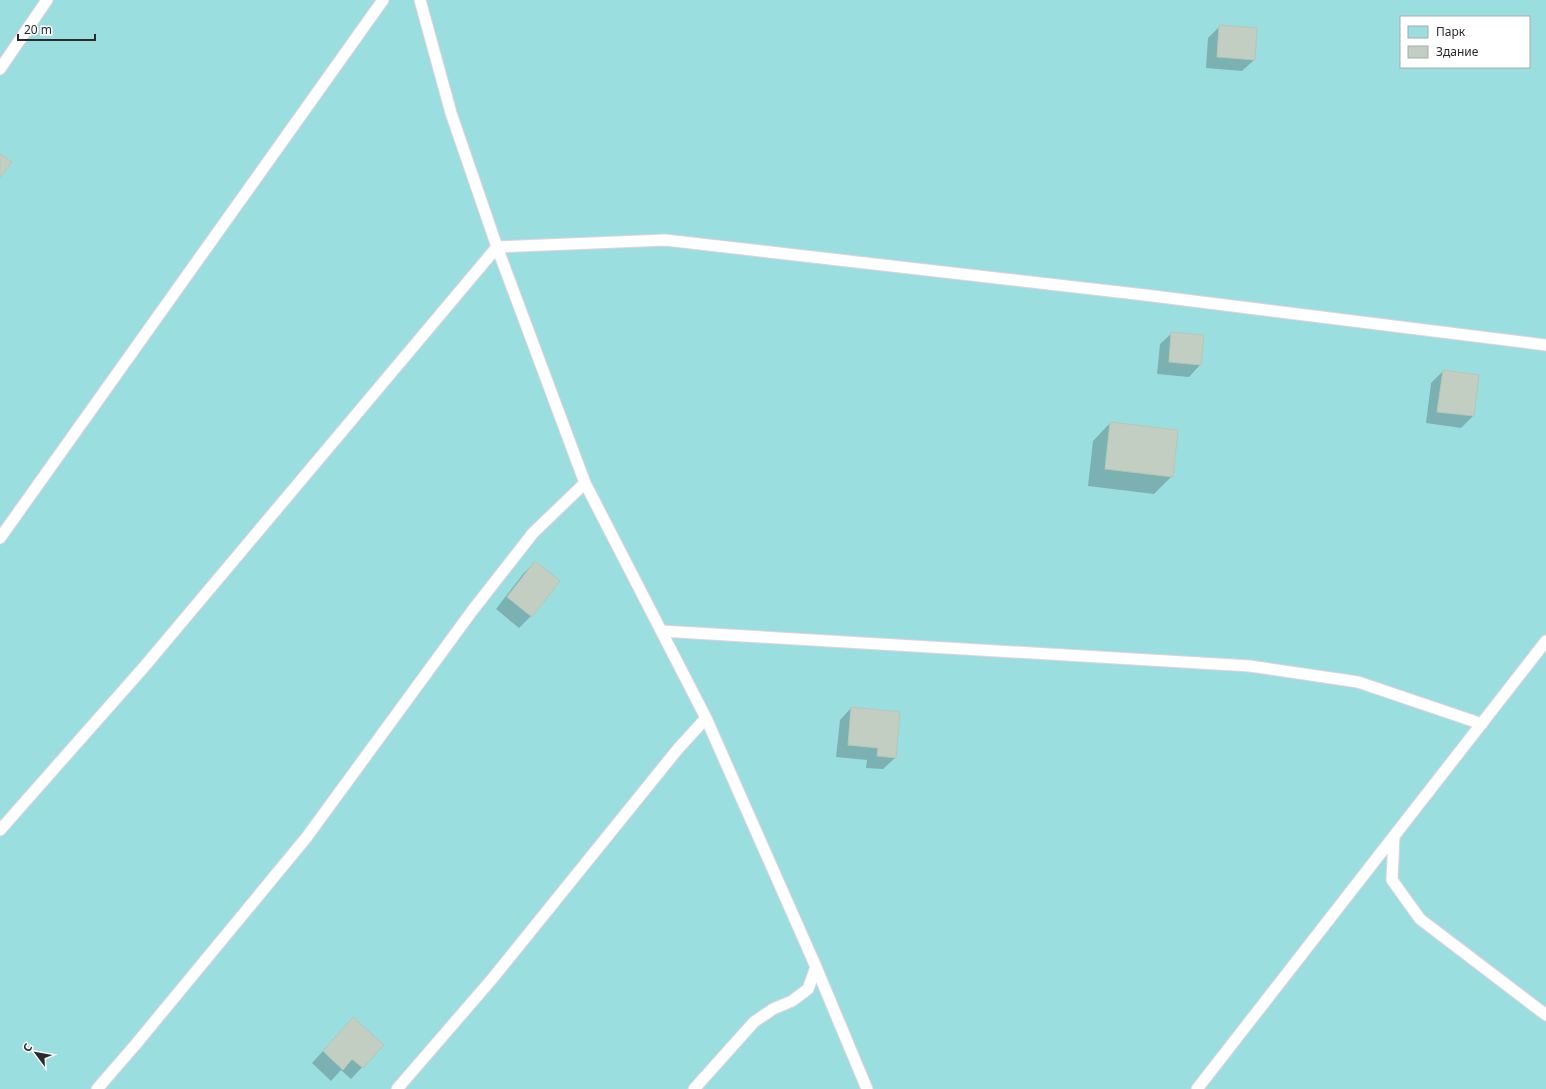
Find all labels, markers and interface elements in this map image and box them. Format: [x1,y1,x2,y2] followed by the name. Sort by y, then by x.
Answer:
[18,16,95,42] scale bar
[1400,16,1530,68] legend
[24,21,52,38] text: 20 m
[1436,23,1466,40] text: Парк
[1436,43,1479,60] text: Здание
[16,1033,56,1073] north arrow
[19,1040,35,1054] text: С

